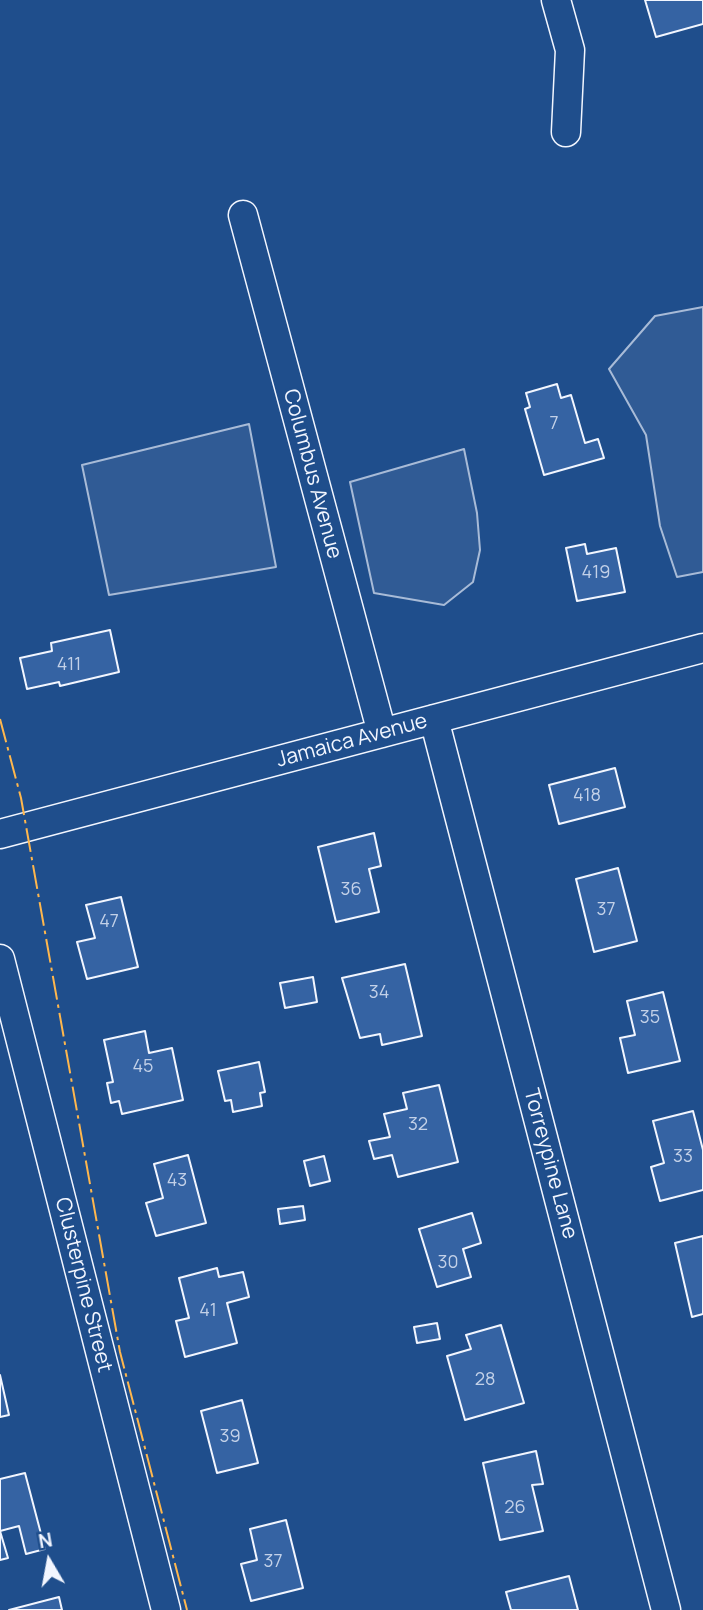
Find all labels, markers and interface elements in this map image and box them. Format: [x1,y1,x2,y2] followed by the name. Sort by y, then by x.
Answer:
[277,386,347,562] street label: Columbus Avenue
[549,413,559,435] house number: 7
[582,562,610,584] house number: 419
[57,654,81,676] house number: 411
[274,709,430,773] street label: Jamaica Avenue
[573,785,601,807] house number: 418
[340,879,362,901] house number: 36
[597,899,615,921] house number: 37
[99,911,119,933] house number: 47
[369,982,389,1004] house number: 34
[640,1007,660,1029] house number: 35
[132,1056,154,1078] house number: 45
[518,1086,582,1242] street label: Torreypine Lane
[408,1114,428,1136] house number: 32
[673,1146,693,1168] house number: 33
[167,1170,187,1192] house number: 43
[49,1195,117,1375] street label: Clusterpine Street
[438,1252,458,1274] house number: 30
[199,1300,217,1322] house number: 41
[475,1369,495,1391] house number: 28
[219,1426,241,1448] house number: 39
[504,1497,526,1519] house number: 26
[14,1526,84,1596] north arrow
[36,1526,54,1554] text: N
[264,1551,282,1573] house number: 37

